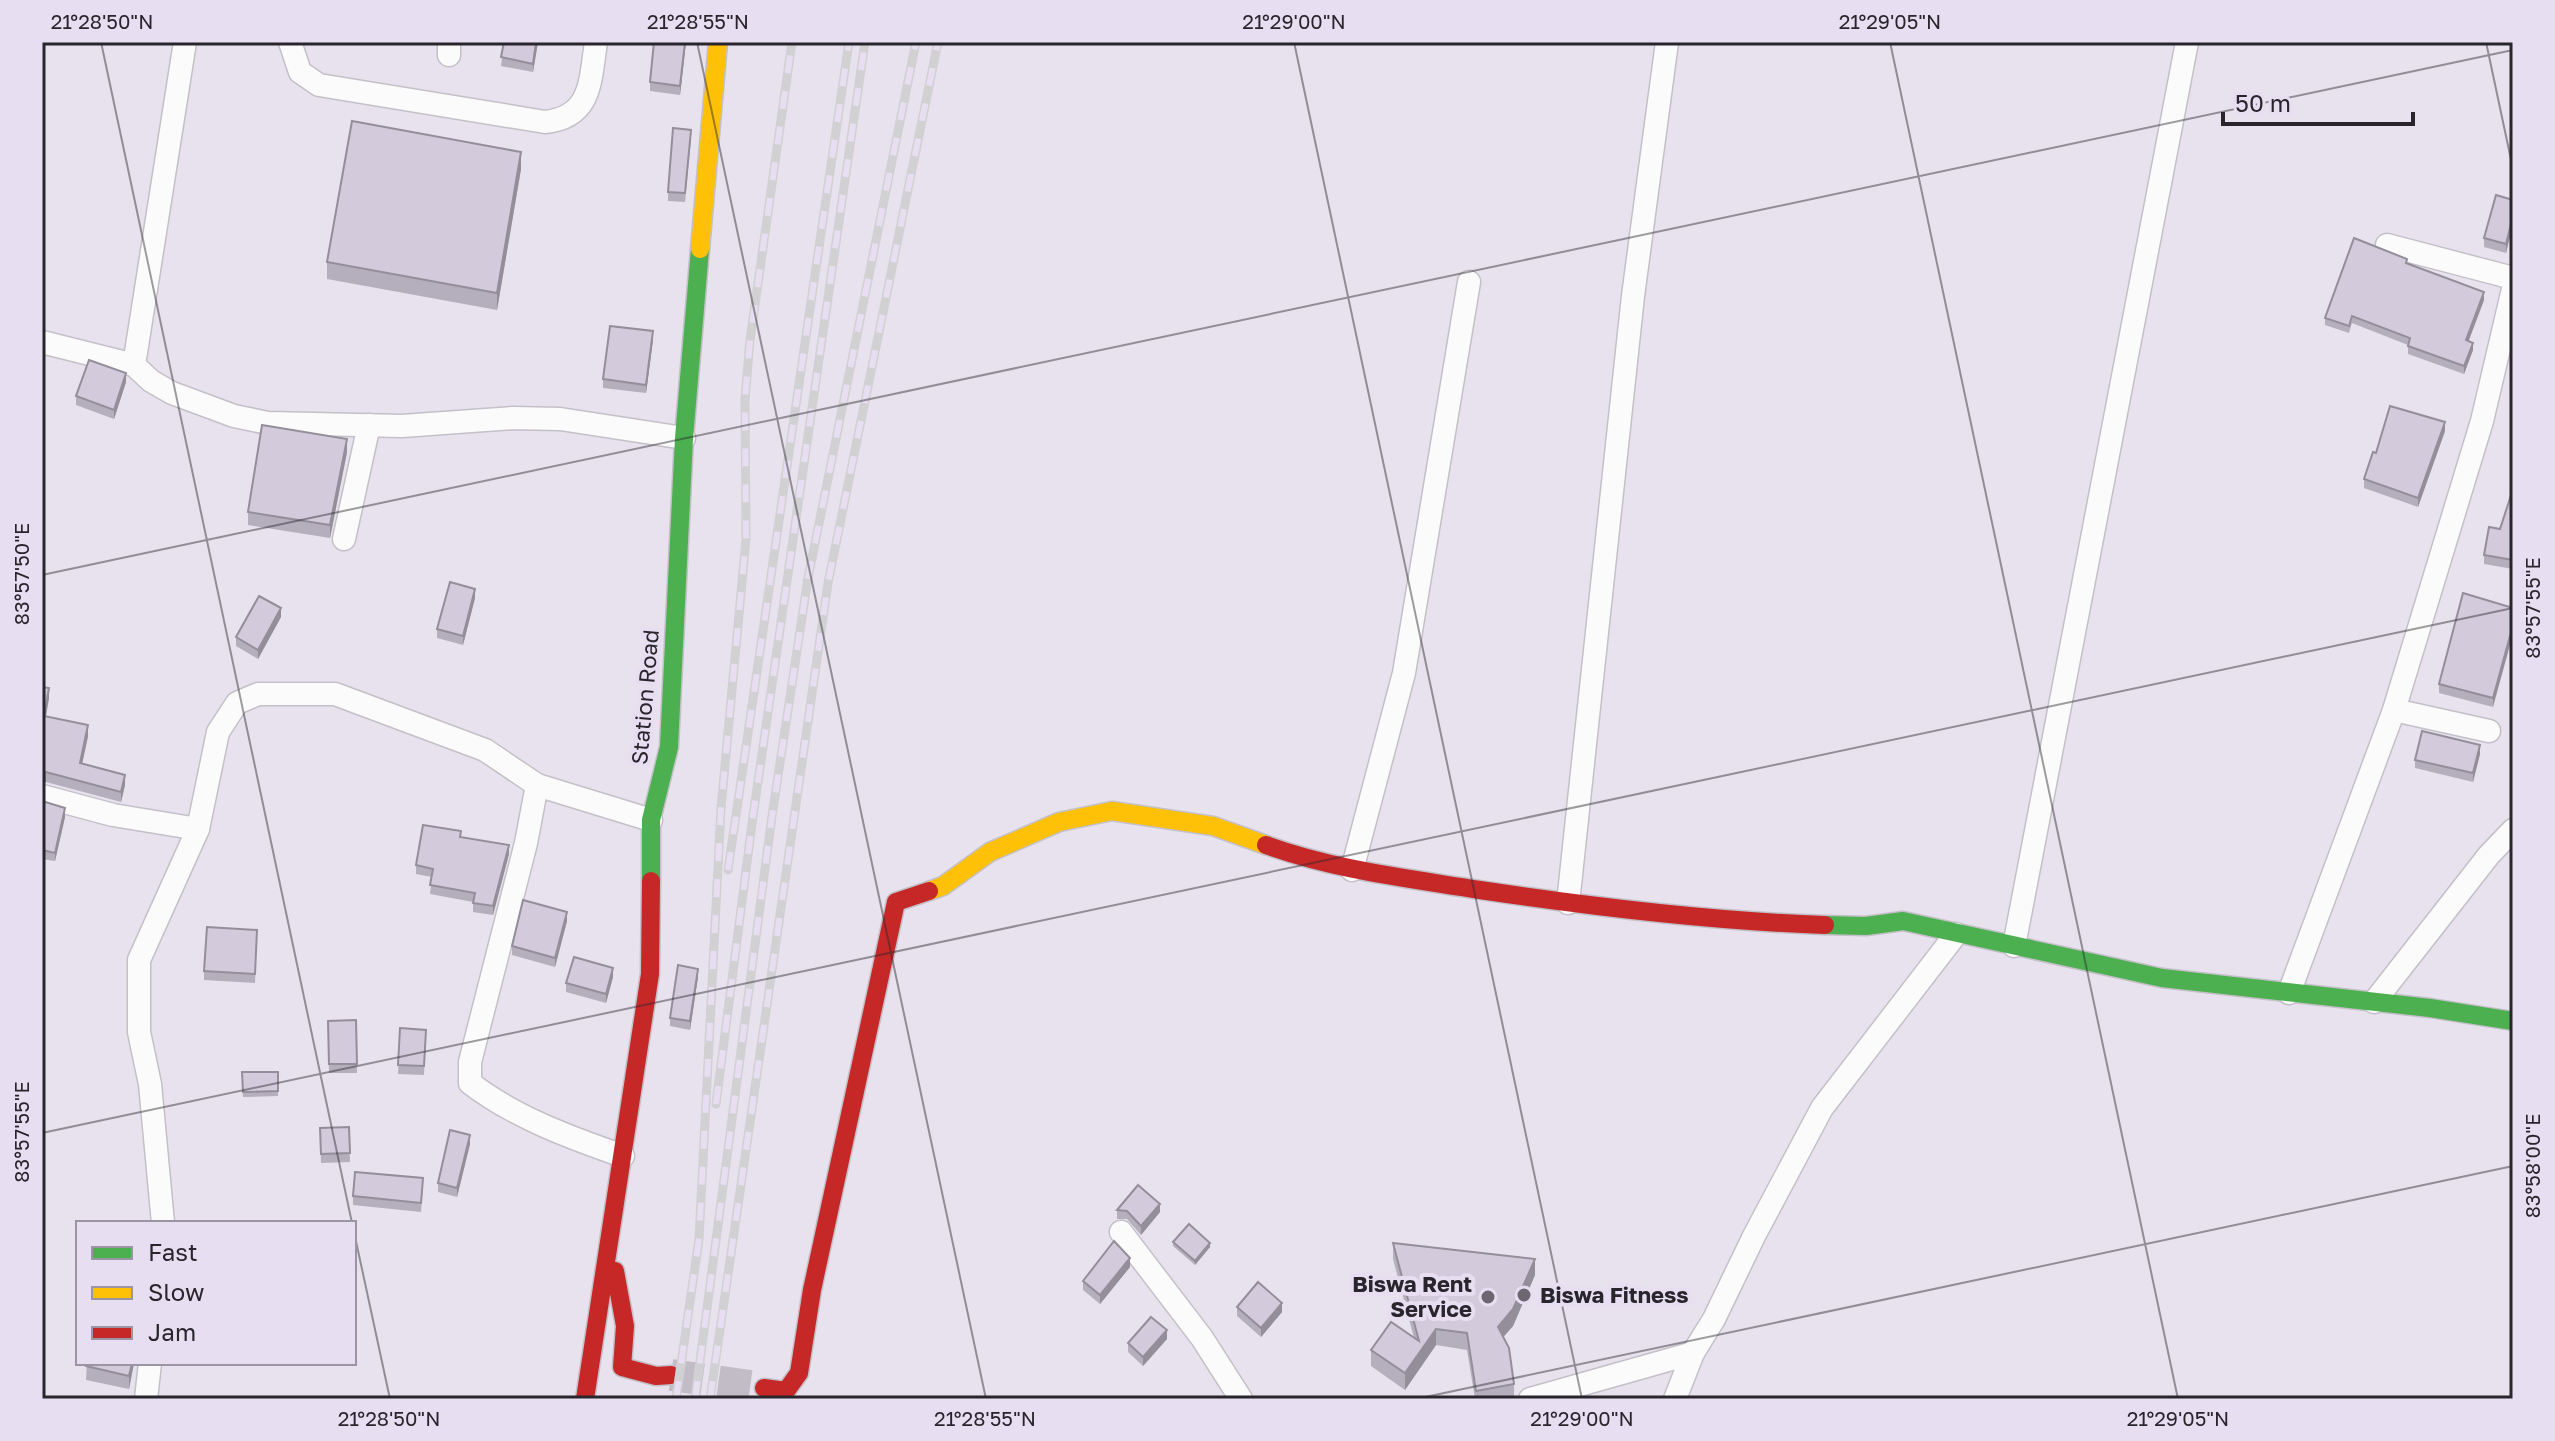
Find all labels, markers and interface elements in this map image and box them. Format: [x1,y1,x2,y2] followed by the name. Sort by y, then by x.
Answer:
[51,9,153,33] text: 21°28'50"N
[647,9,749,33] text: 21°28'55"N
[1242,9,1346,33] text: 21°29'00"N
[1839,9,1941,33] text: 21°29'05"N
[2223,76,2413,126] scale bar
[2235,88,2291,117] text: 50 m
[9,523,33,625] text: 83°57'50"E
[2520,557,2544,659] text: 83°57'55"E
[625,628,664,766] street label: Station Road
[9,1081,33,1183] text: 83°57'55"E
[2520,1114,2544,1218] text: 83°58'00"E
[76,1221,356,1365] legend
[148,1237,198,1266] text: Fast
[1352,1270,1472,1322] place label: Biswa Rent Service
[148,1277,204,1306] text: Slow
[1540,1281,1689,1308] place label: Biswa Fitness
[1515,1286,1533,1304] marker: Biswa Fitness
[1479,1288,1497,1306] marker: Biswa Rent Service
[148,1317,196,1346] text: Jam
[338,1406,440,1430] text: 21°28'50"N
[934,1406,1036,1430] text: 21°28'55"N
[1530,1406,1634,1430] text: 21°29'00"N
[2127,1406,2229,1430] text: 21°29'05"N

